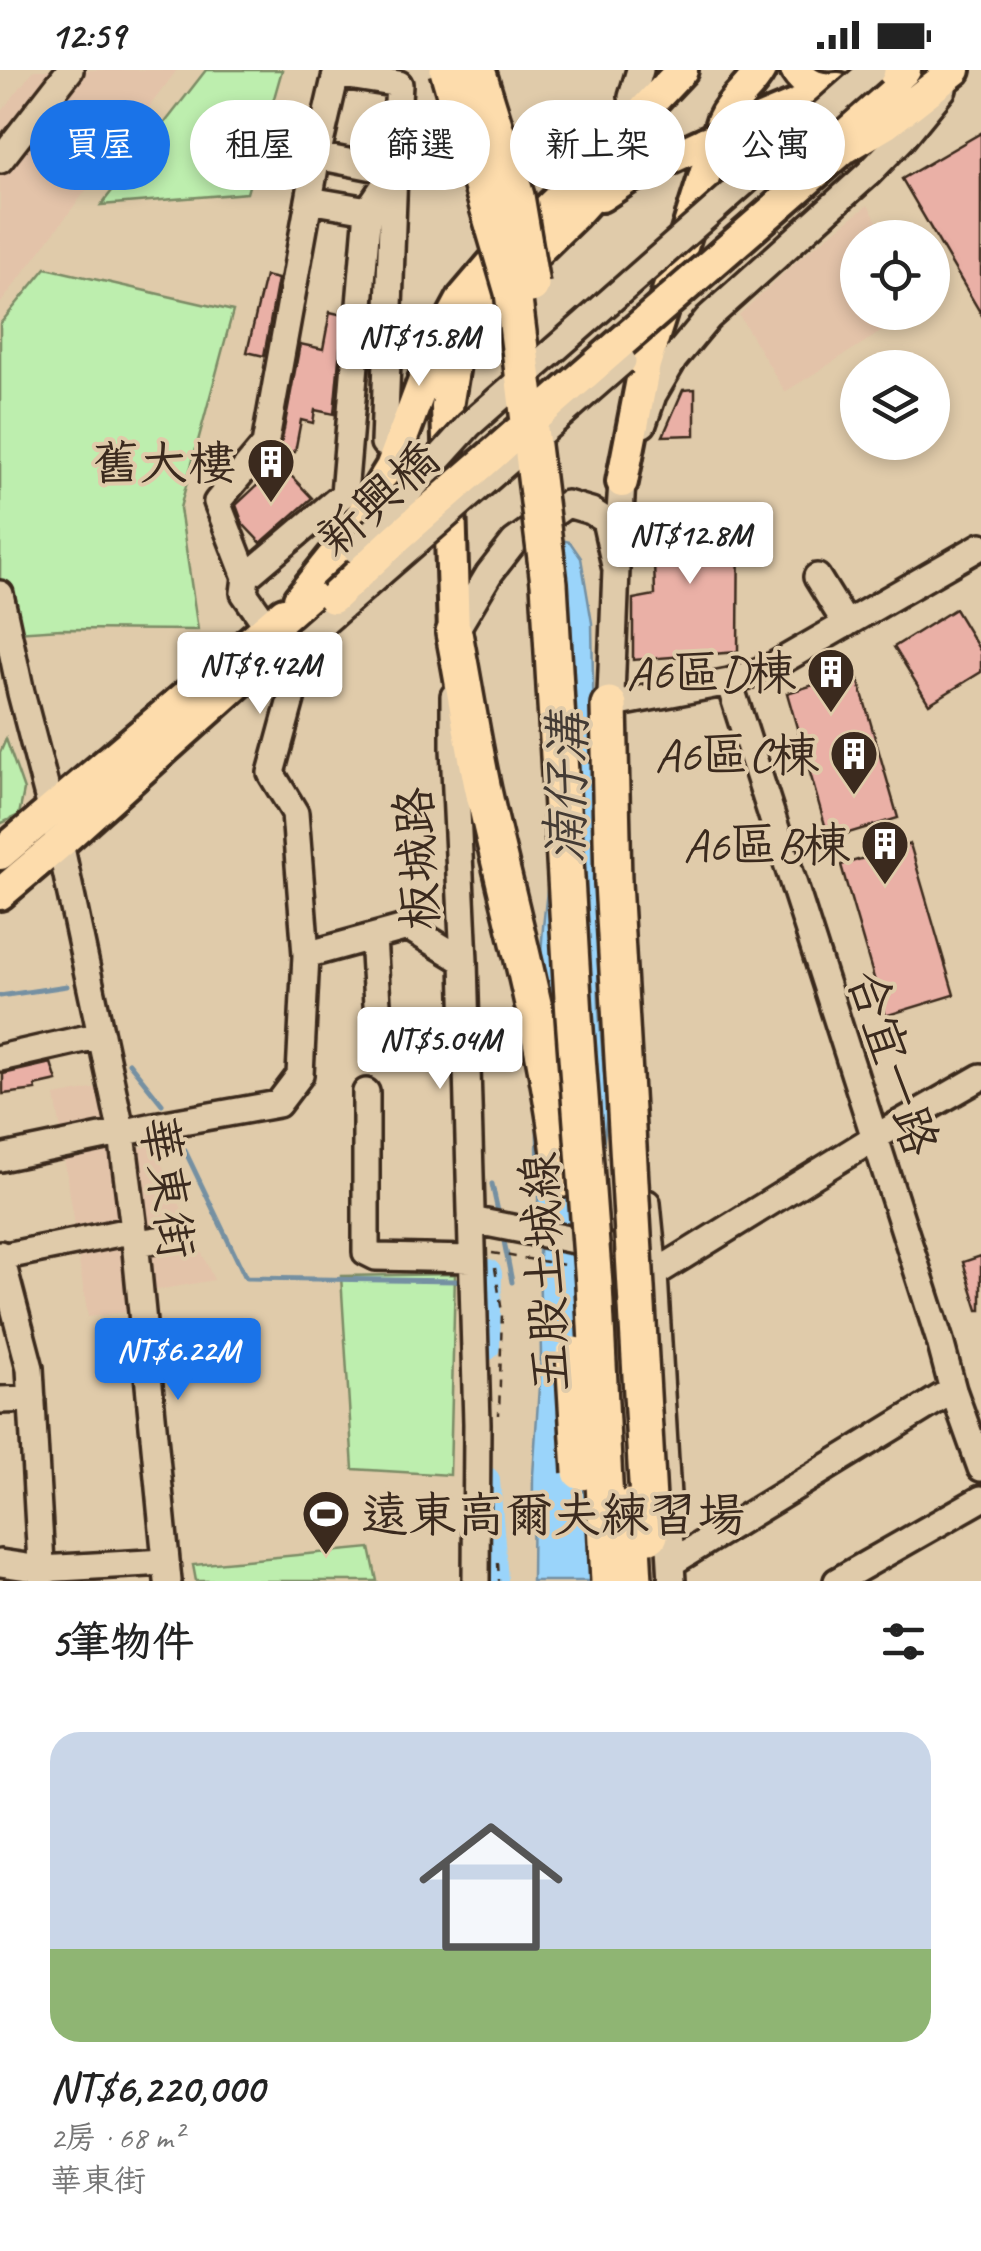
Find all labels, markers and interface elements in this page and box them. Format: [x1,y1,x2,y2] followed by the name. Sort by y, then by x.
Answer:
[50,12,125,59] text: 12:59
[30,100,170,190] chip: 買屋
[190,100,330,190] chip: 租屋
[350,100,490,190] chip: 篩選
[510,100,685,190] chip: 新上架
[705,100,845,190] chip: 公寓
[840,220,950,460] map controls
[840,220,950,330] button: locate
[316,304,522,389] pin: NT$15.8M
[358,316,480,357] text: NT$15.8M
[840,350,950,460] button: layers
[304,428,451,569] street label: 新興橋
[92,433,236,493] place label: 舊大樓
[245,436,297,504] building icon: 舊大樓
[587,502,793,587] pin: NT$12.8M
[629,514,751,555] text: NT$12.8M
[157,632,363,717] pin: NT$9.42M
[627,643,797,703] place label: A6區D棟
[199,644,321,685] text: NT$9.42M
[805,646,857,714] building icon: A6區D棟
[534,708,599,864] water label: 湳仔溝
[655,725,820,785] place label: A6區C棟
[828,728,880,796] building icon: A6區C棟
[383,785,451,932] street label: 板城路
[683,815,851,875] place label: A6區B棟
[859,818,911,886] building icon: A6區B棟
[835,962,951,1163] street label: 合宜一路
[337,1007,543,1092] pin: NT$5.04M
[379,1019,501,1060] text: NT$5.04M
[128,1112,208,1263] street label: 華東街
[509,1151,581,1393] street label: 五股土城線
[75,1318,281,1403] pin: NT$6.22M
[117,1330,239,1371] text: NT$6.22M
[361,1485,745,1545] place label: 遠東高爾夫練習場
[300,1488,352,1556] sports icon: 遠東高爾夫練習場
[876,1614,931,1669] icon: filters
[50,1616,194,1669] text: 5筆物件
[401,1797,581,1977] icon: home
[50,2062,264,2115] text: NT$6,220,000
[50,2117,183,2158] text: 2房 · 68 m²
[50,2160,146,2201] text: 華東街

